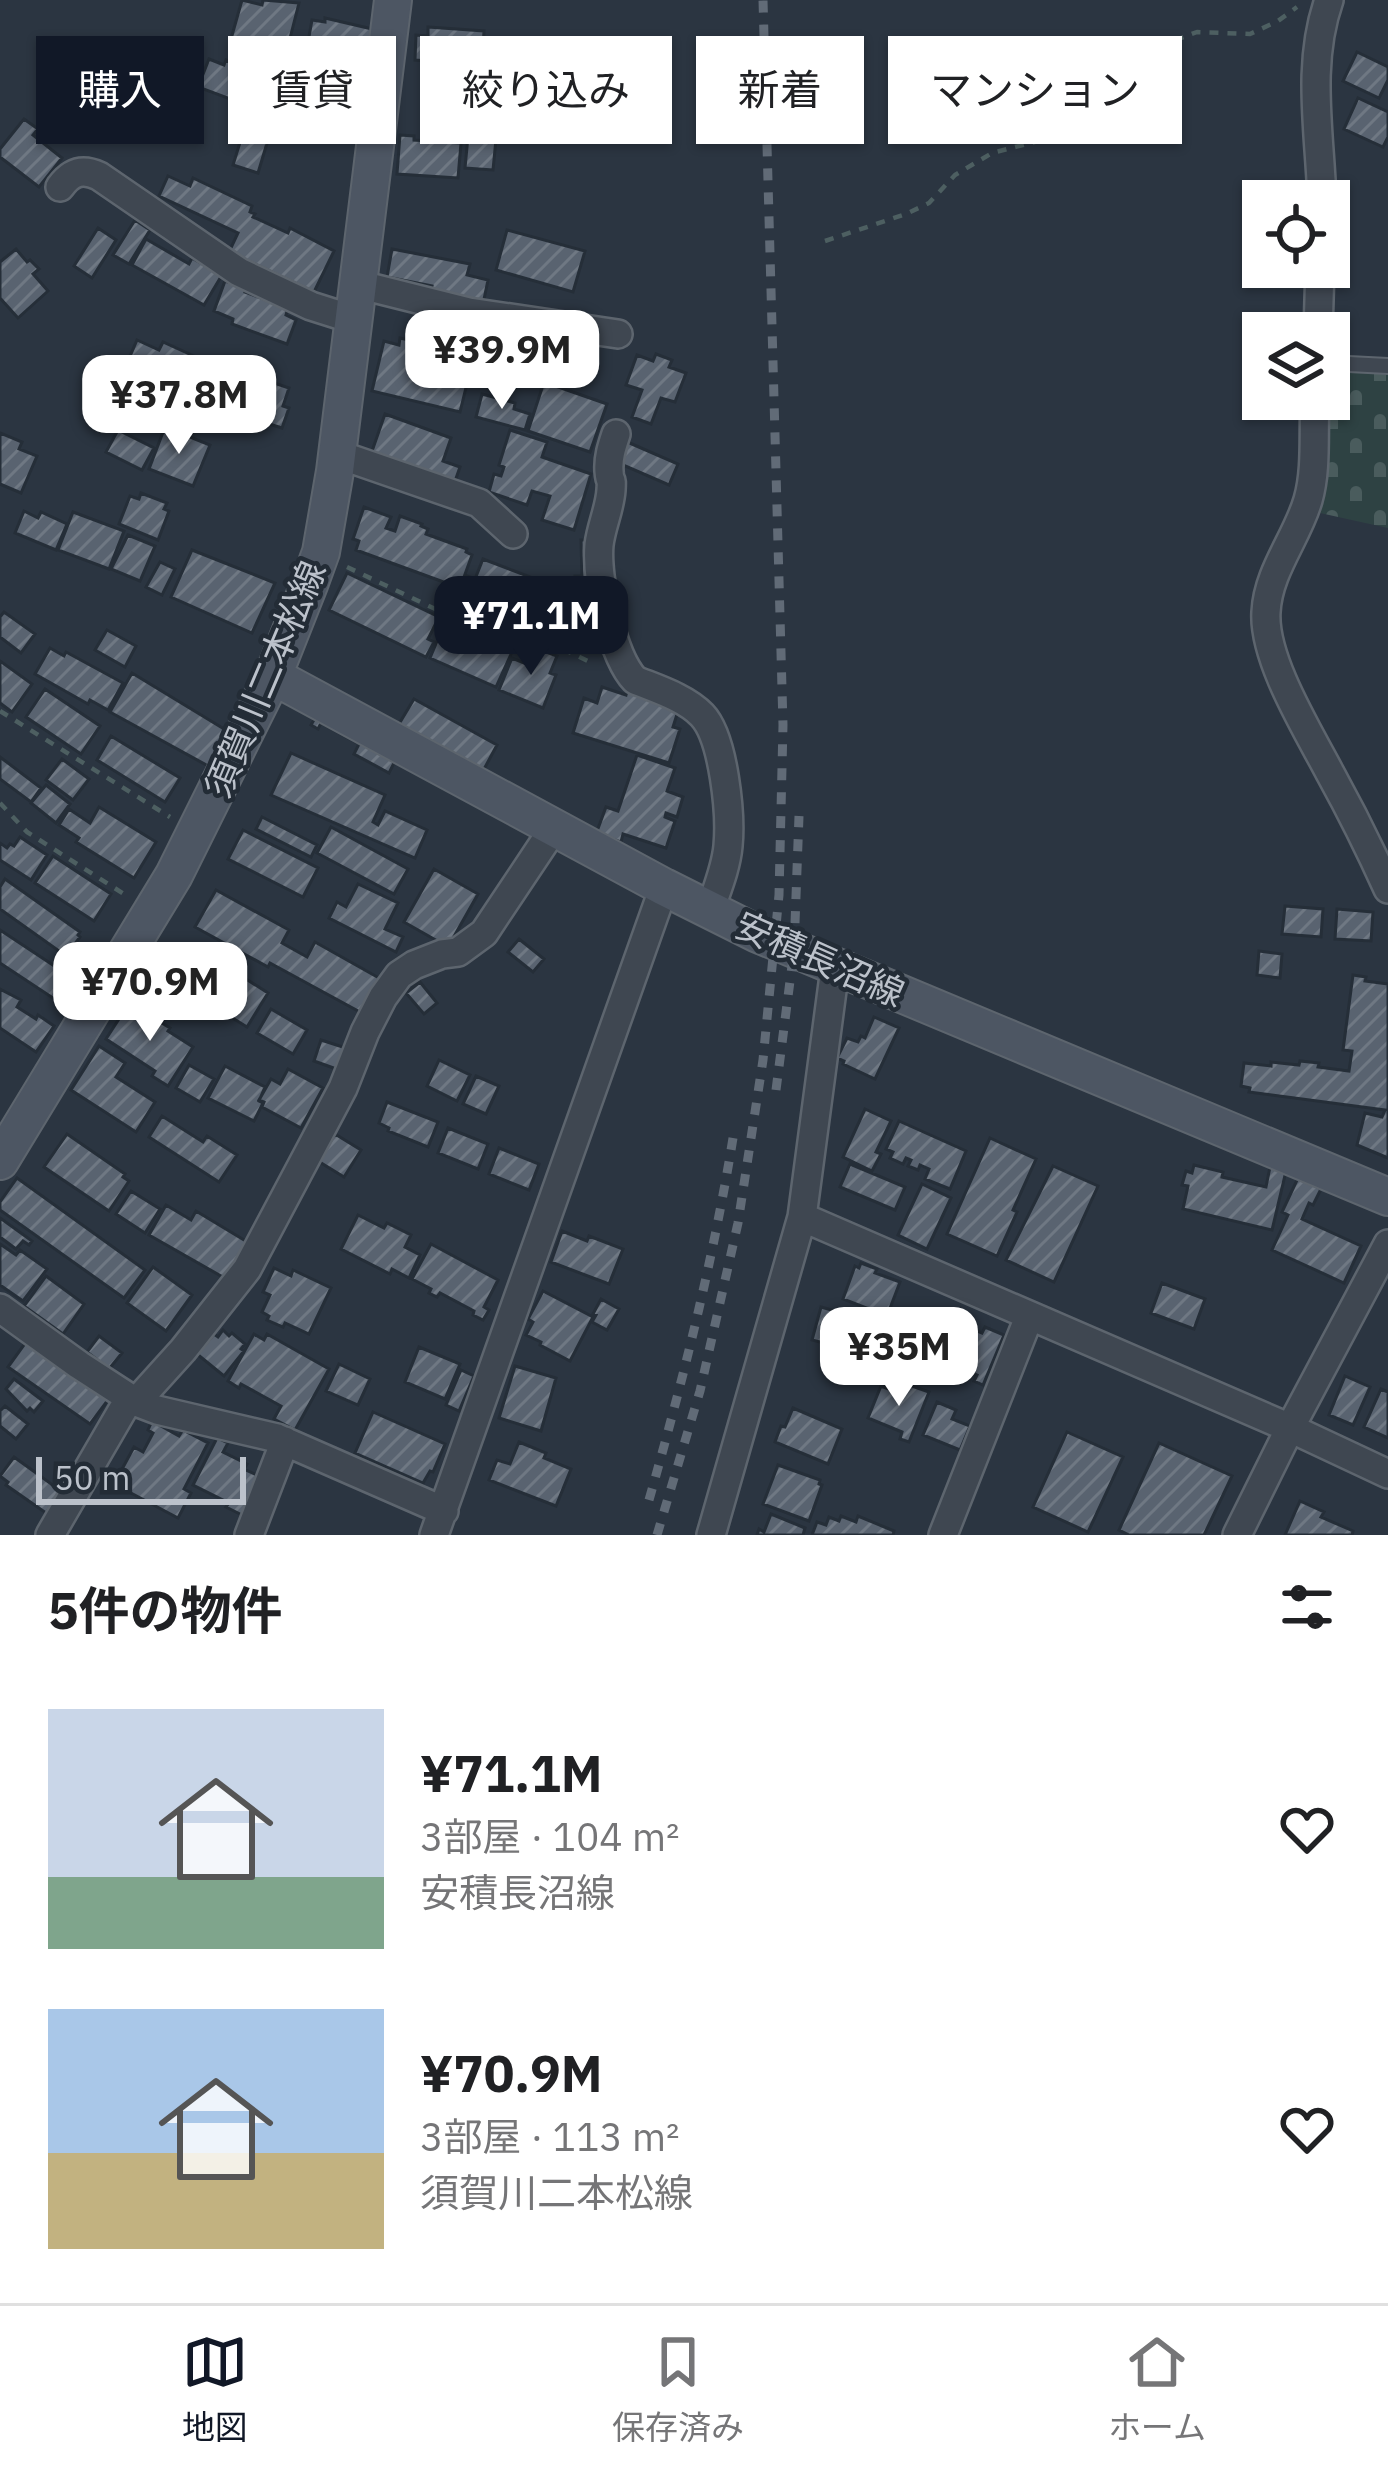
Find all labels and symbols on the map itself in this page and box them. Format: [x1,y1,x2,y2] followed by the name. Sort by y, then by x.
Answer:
[404,310,600,412] pin: ¥39.9M
[81,355,277,457] pin: ¥37.8M
[194,554,335,804] street label: 須賀川二本松線
[433,576,629,678] pin: ¥71.1M
[728,900,912,1017] street label: 安積長沼線
[52,942,248,1044] pin: ¥70.9M
[828,1307,970,1409] pin: ¥35M
[36,1451,246,1504] scale bar

